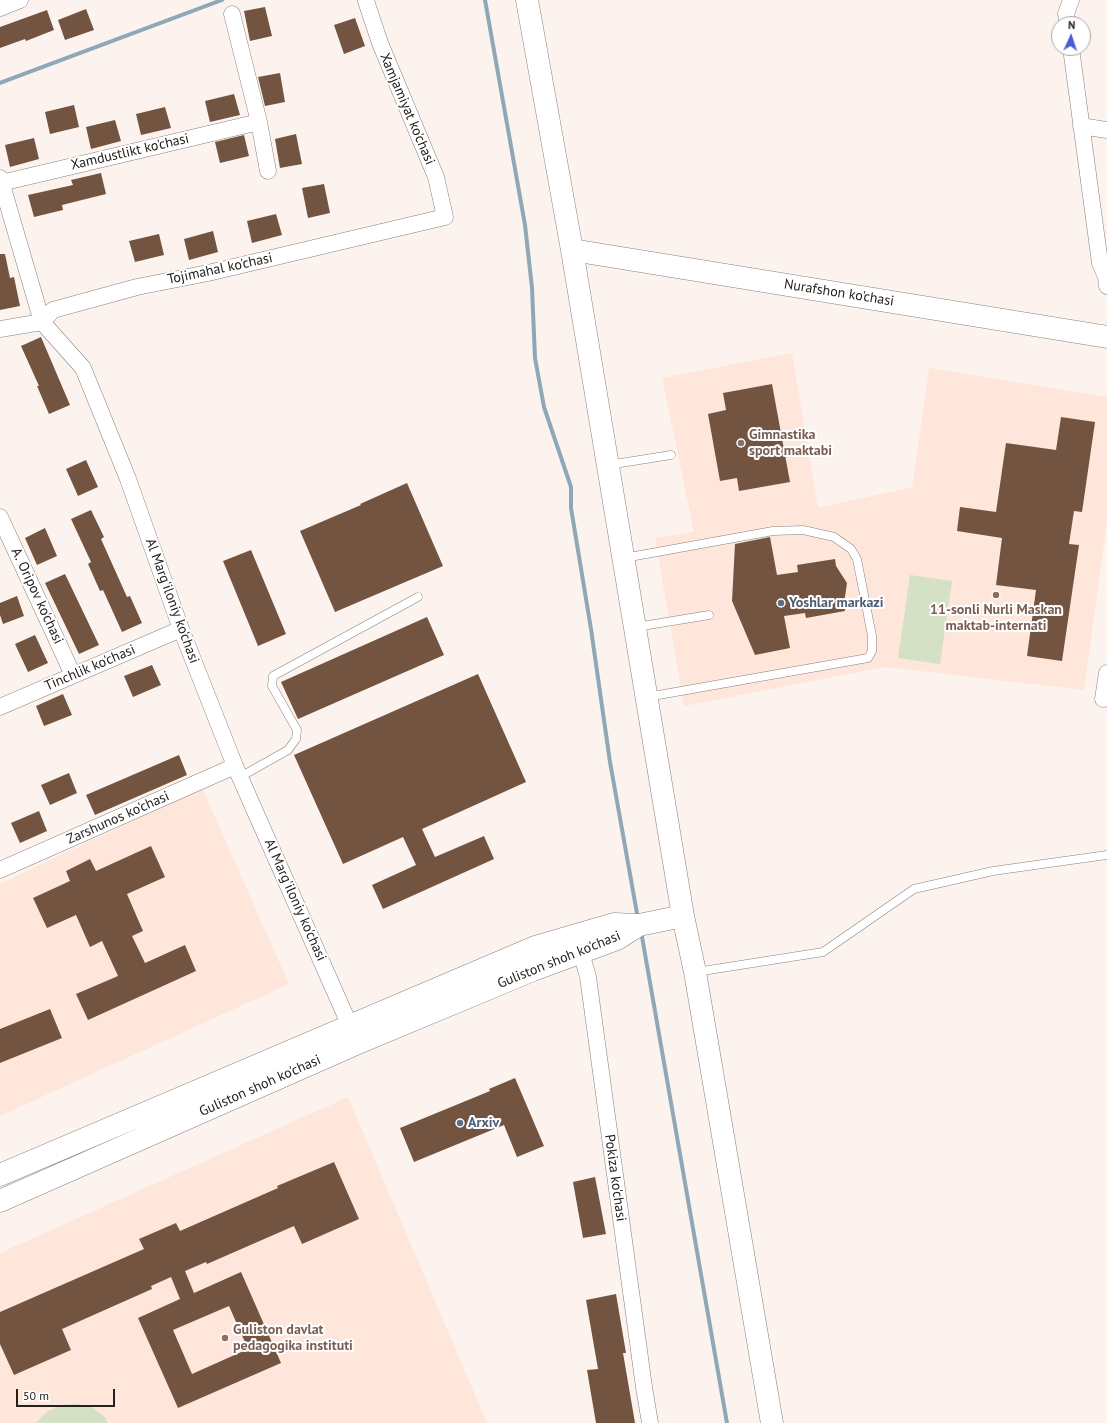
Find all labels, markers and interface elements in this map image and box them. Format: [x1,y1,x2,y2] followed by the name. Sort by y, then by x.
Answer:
[1051,16,1091,56] north arrow
[1068,18,1076,32] text: N
[376,51,438,167] street label: Xamjamiyat ko'chasi
[69,130,191,174] street label: Xamdustlikt ko'chasi
[166,250,274,288] street label: Tojimahal ko'chasi
[783,276,895,310] street label: Nurafshon ko'chasi
[749,427,832,460] place label: Gimnastika sport maktabi
[736,438,746,448] marker: Gimnastika sport maktabi
[142,536,202,666] street label: Al Marg'iloniy ko'chasi
[7,545,67,647] street label: A. Oripov ko'chasi
[991,590,1001,600] marker: 11-sonli Nurli Maskan maktab-internati
[789,595,883,611] place label: Yoshlar markazi
[776,598,786,608] marker: Yoshlar markazi
[930,602,1062,634] place label: 11-sonli Nurli Maskan maktab-internati
[42,641,138,695] street label: Tinchlik ko'chasi
[64,788,172,848] street label: Zarshunos ko'chasi
[261,836,329,964] street label: Al Marg'iloniy ko'chasi
[495,928,623,992] street label: Guliston shoh ko'chasi
[197,1052,323,1120] street label: Guliston shoh ko'chasi
[468,1115,499,1131] place label: Arxiv
[455,1118,465,1128] marker: Arxiv
[601,1133,629,1223] street label: Pokiza ko'chasi
[233,1322,353,1354] place label: Guliston davlat pedagogika instituti
[220,1333,230,1343] marker: Guliston davlat pedagogika instituti
[18,1381,117,1407] scale bar
[23,1388,49,1403] text: 50 m

